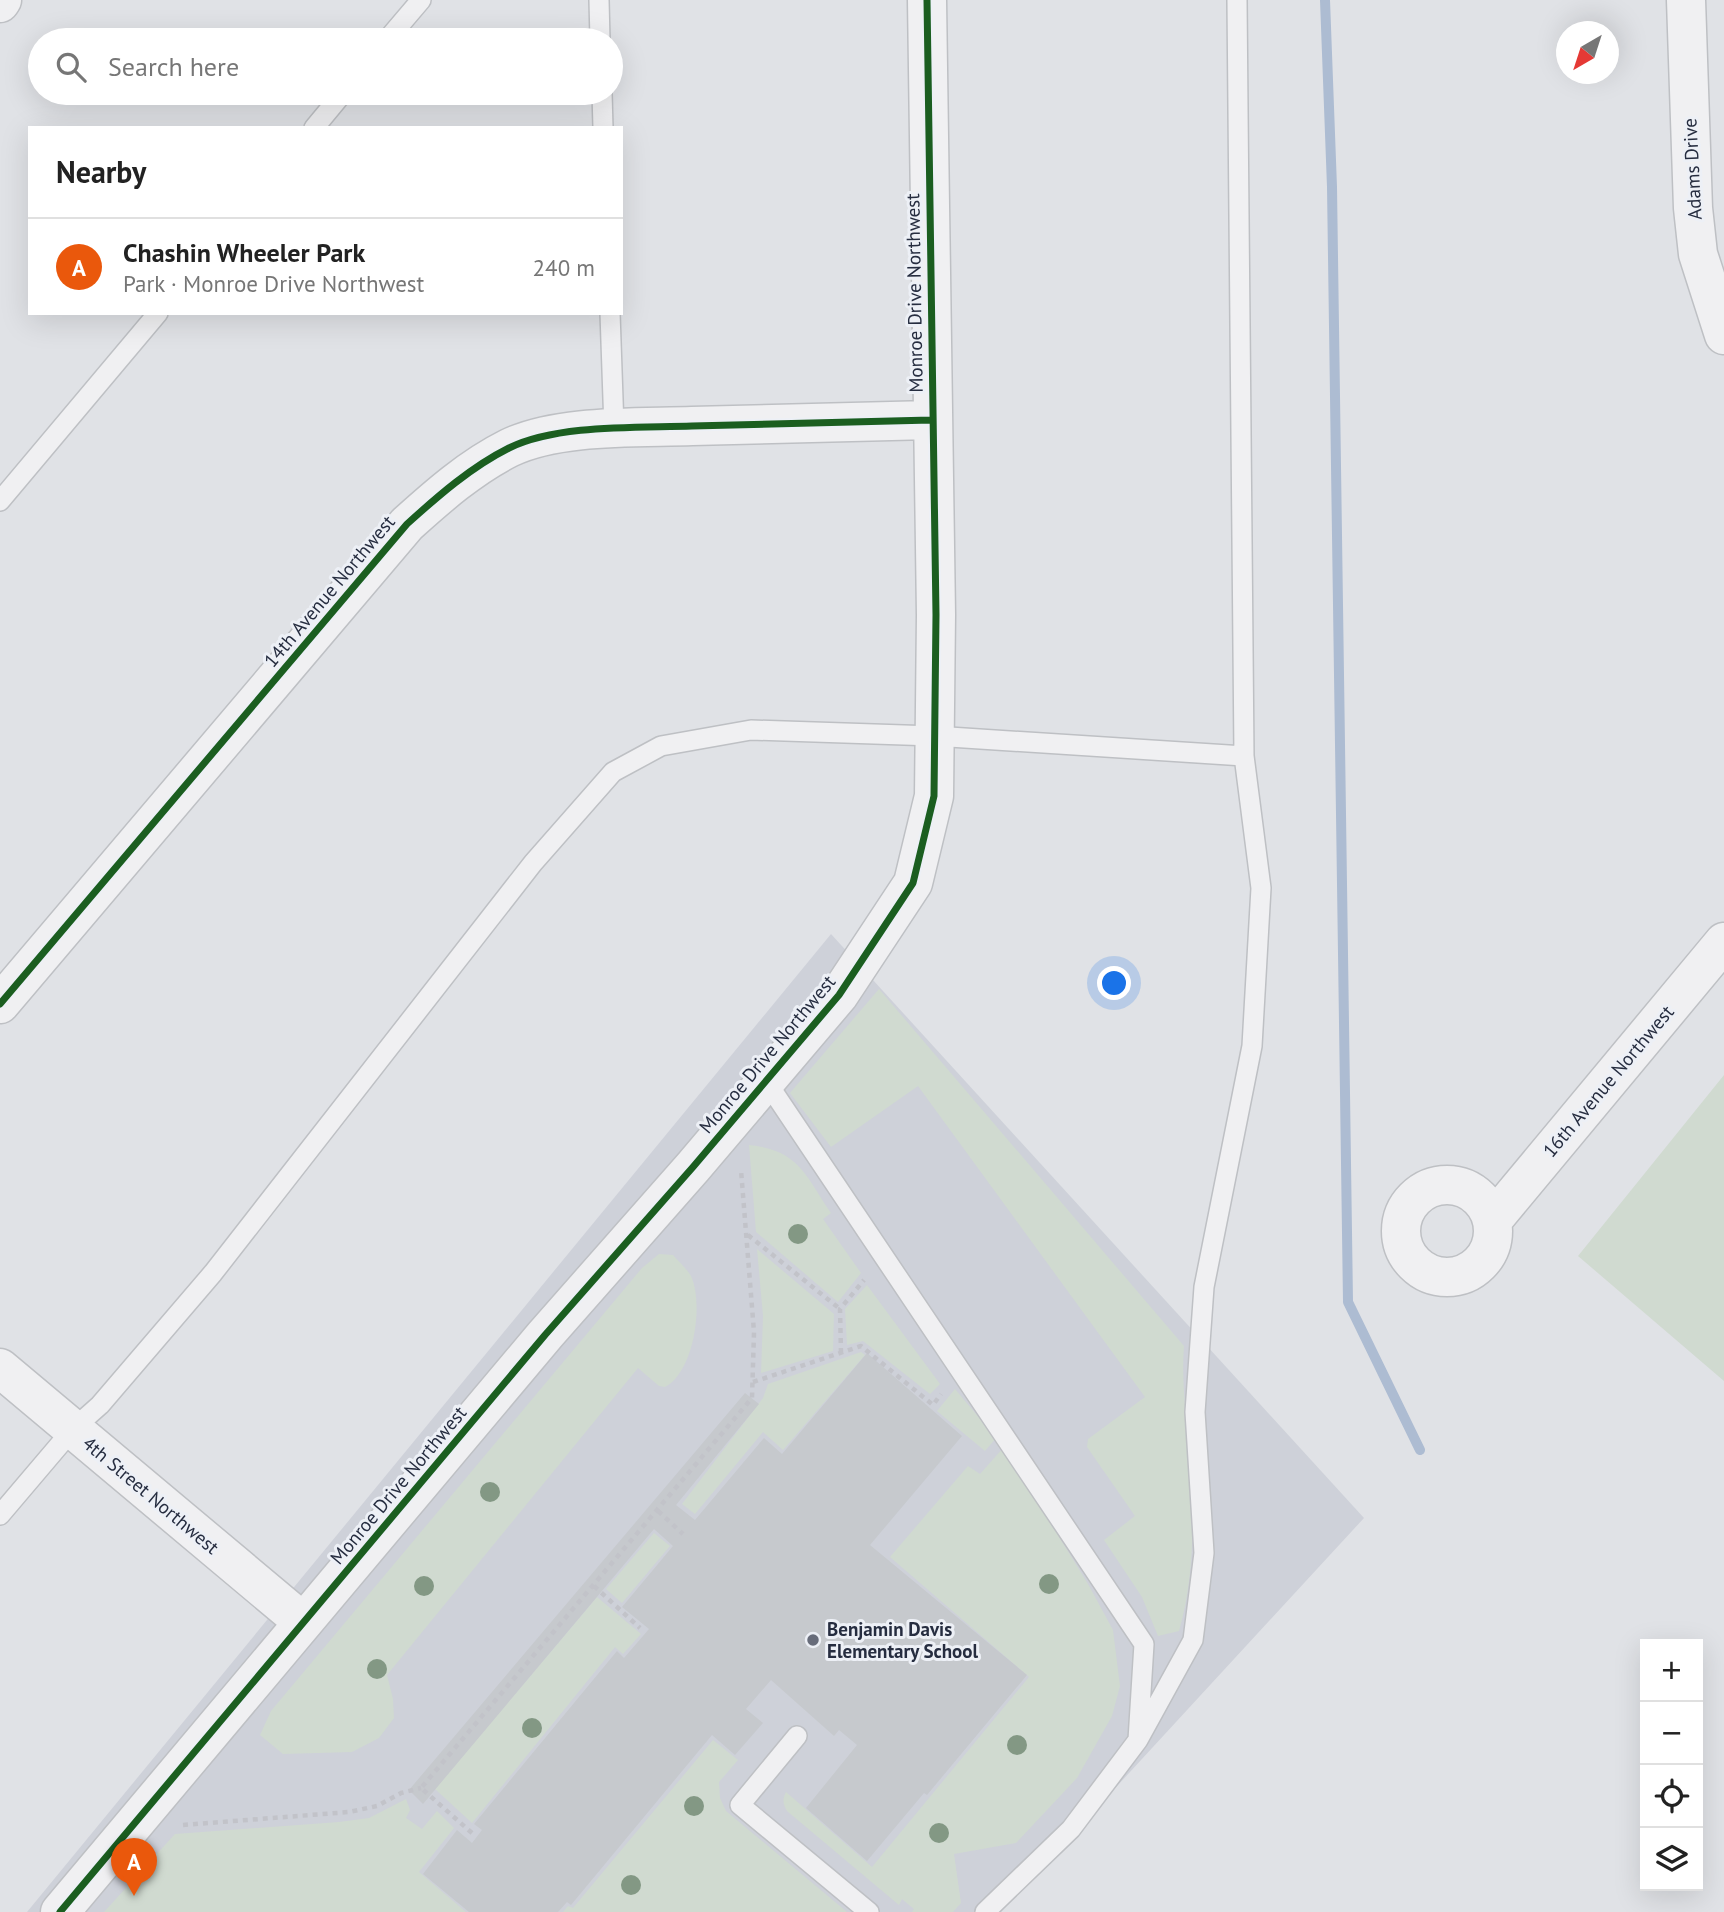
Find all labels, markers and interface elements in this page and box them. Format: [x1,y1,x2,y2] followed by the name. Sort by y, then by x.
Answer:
[1556,21,1619,84] north arrow
[28,28,623,105] search box
[52,48,90,86] icon: search
[108,50,239,83] text: Search here
[1677,118,1707,220] street label: Adams Drive
[56,152,146,191] text: Nearby
[900,193,928,393] street label: Monroe Drive Northwest
[123,236,365,269] text: Chashin Wheeler Park
[72,253,86,282] text: A
[533,253,595,282] text: 240 m
[123,269,424,298] text: Park · Monroe Drive Northwest
[258,510,400,672] street label: 14th Avenue Northwest
[1097,966,1131,1000] your location
[694,970,841,1138] street label: Monroe Drive Northwest
[1537,1000,1679,1162] street label: 16th Avenue Northwest
[325,1401,472,1569] street label: Monroe Drive Northwest
[78,1431,224,1559] street label: 4th Street Northwest
[827,1617,978,1663] place label: Benjamin Davis Elementary School
[805,1632,821,1648] marker: Benjamin Davis Elementary School
[1640,1639,1703,1891] map controls
[1640,1639,1703,1702] button: +
[1640,1702,1703,1765] button: −
[1640,1765,1703,1828] button: locate
[1640,1828,1703,1891] button: layers
[111,1838,157,1896] pin: A

